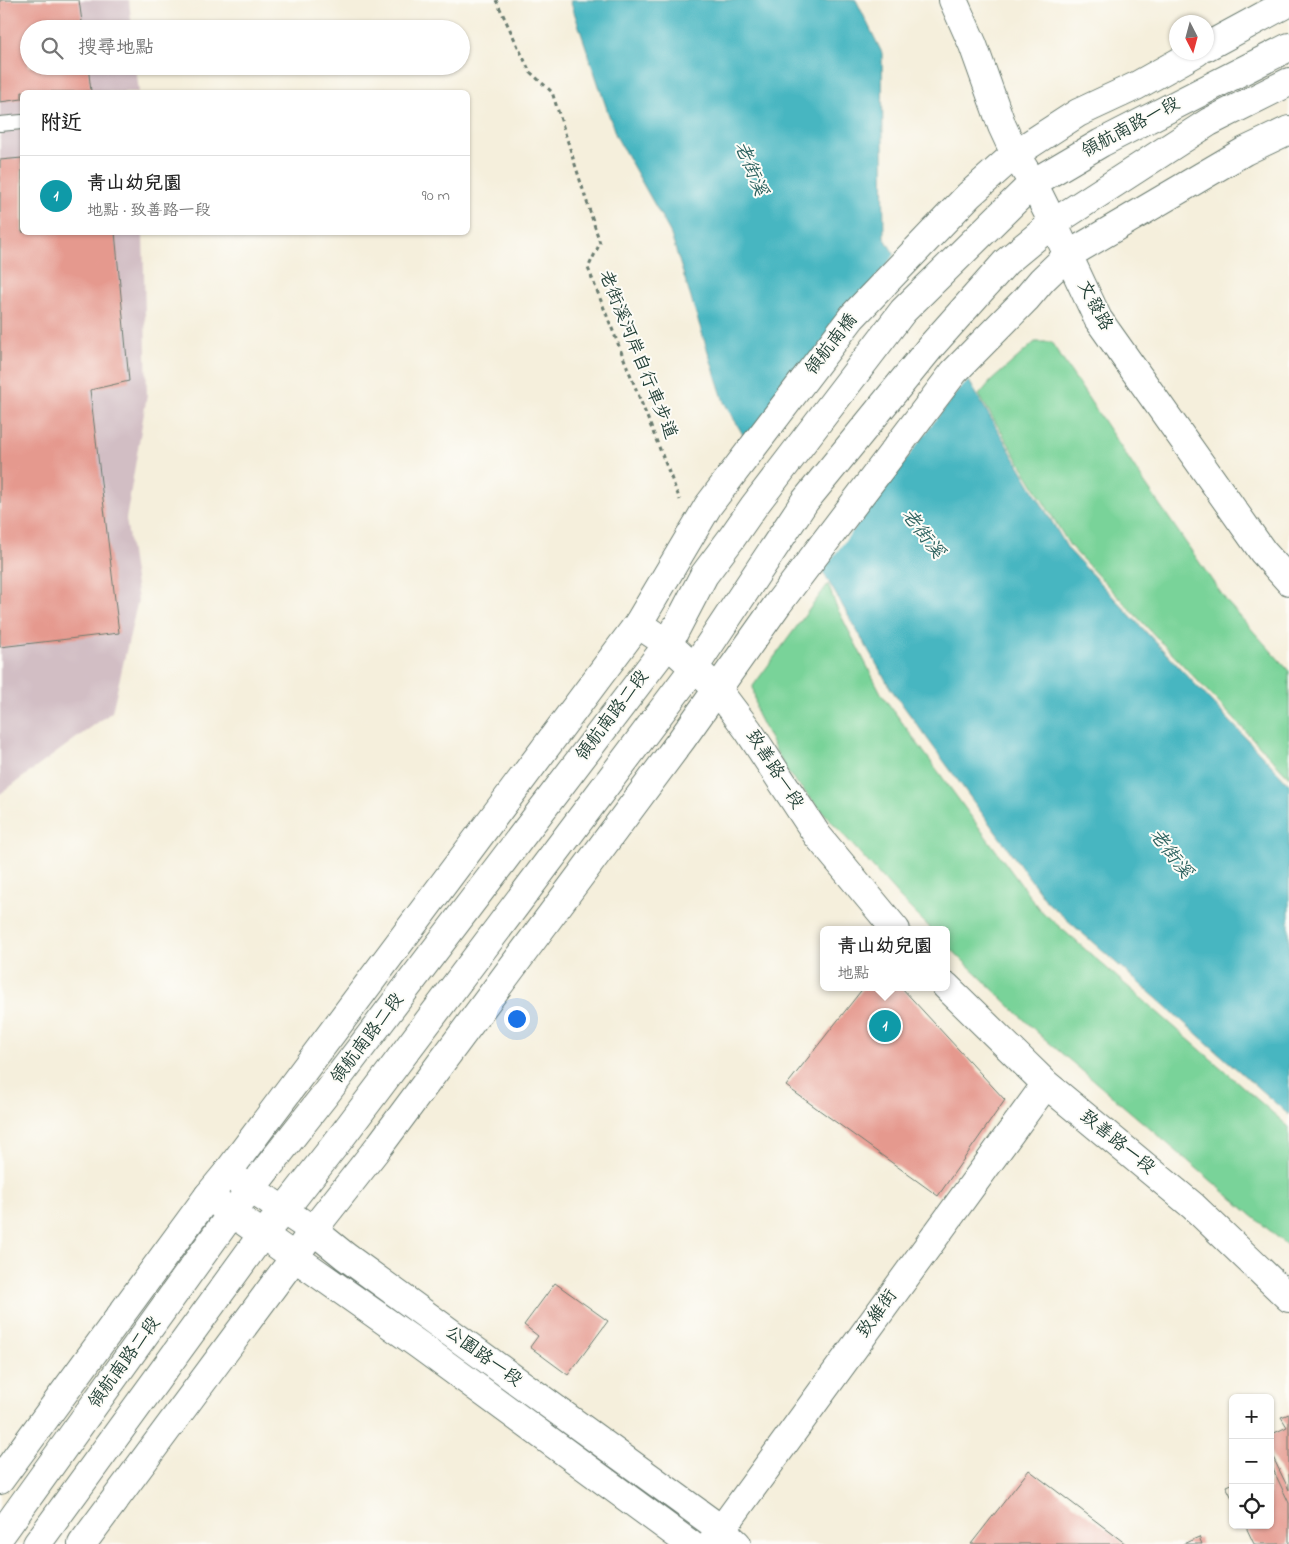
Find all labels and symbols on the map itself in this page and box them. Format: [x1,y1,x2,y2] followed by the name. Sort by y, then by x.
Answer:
[1169,15,1214,60] north arrow
[1077,91,1185,165] street label: 領航南路一段
[726,137,774,201] water label: 老街溪
[591,267,683,443] street label: 老街溪河岸自行車步道
[1070,276,1118,336] street label: 文發路
[800,309,864,381] street label: 領航南橋
[894,503,951,566] water label: 老街溪
[570,665,656,767] street label: 領航南路二段
[739,725,809,815] street label: 致善路一段
[1142,823,1199,886] water label: 老街溪
[325,988,411,1090] street label: 領航南路二段
[504,1006,530,1032] your location
[869,1007,901,1045] pin: 1
[1074,1105,1160,1181] street label: 致善路一段
[852,1285,904,1343] street label: 致維街
[83,1312,167,1414] street label: 領航南路二段
[439,1320,527,1394] street label: 公園路一段

